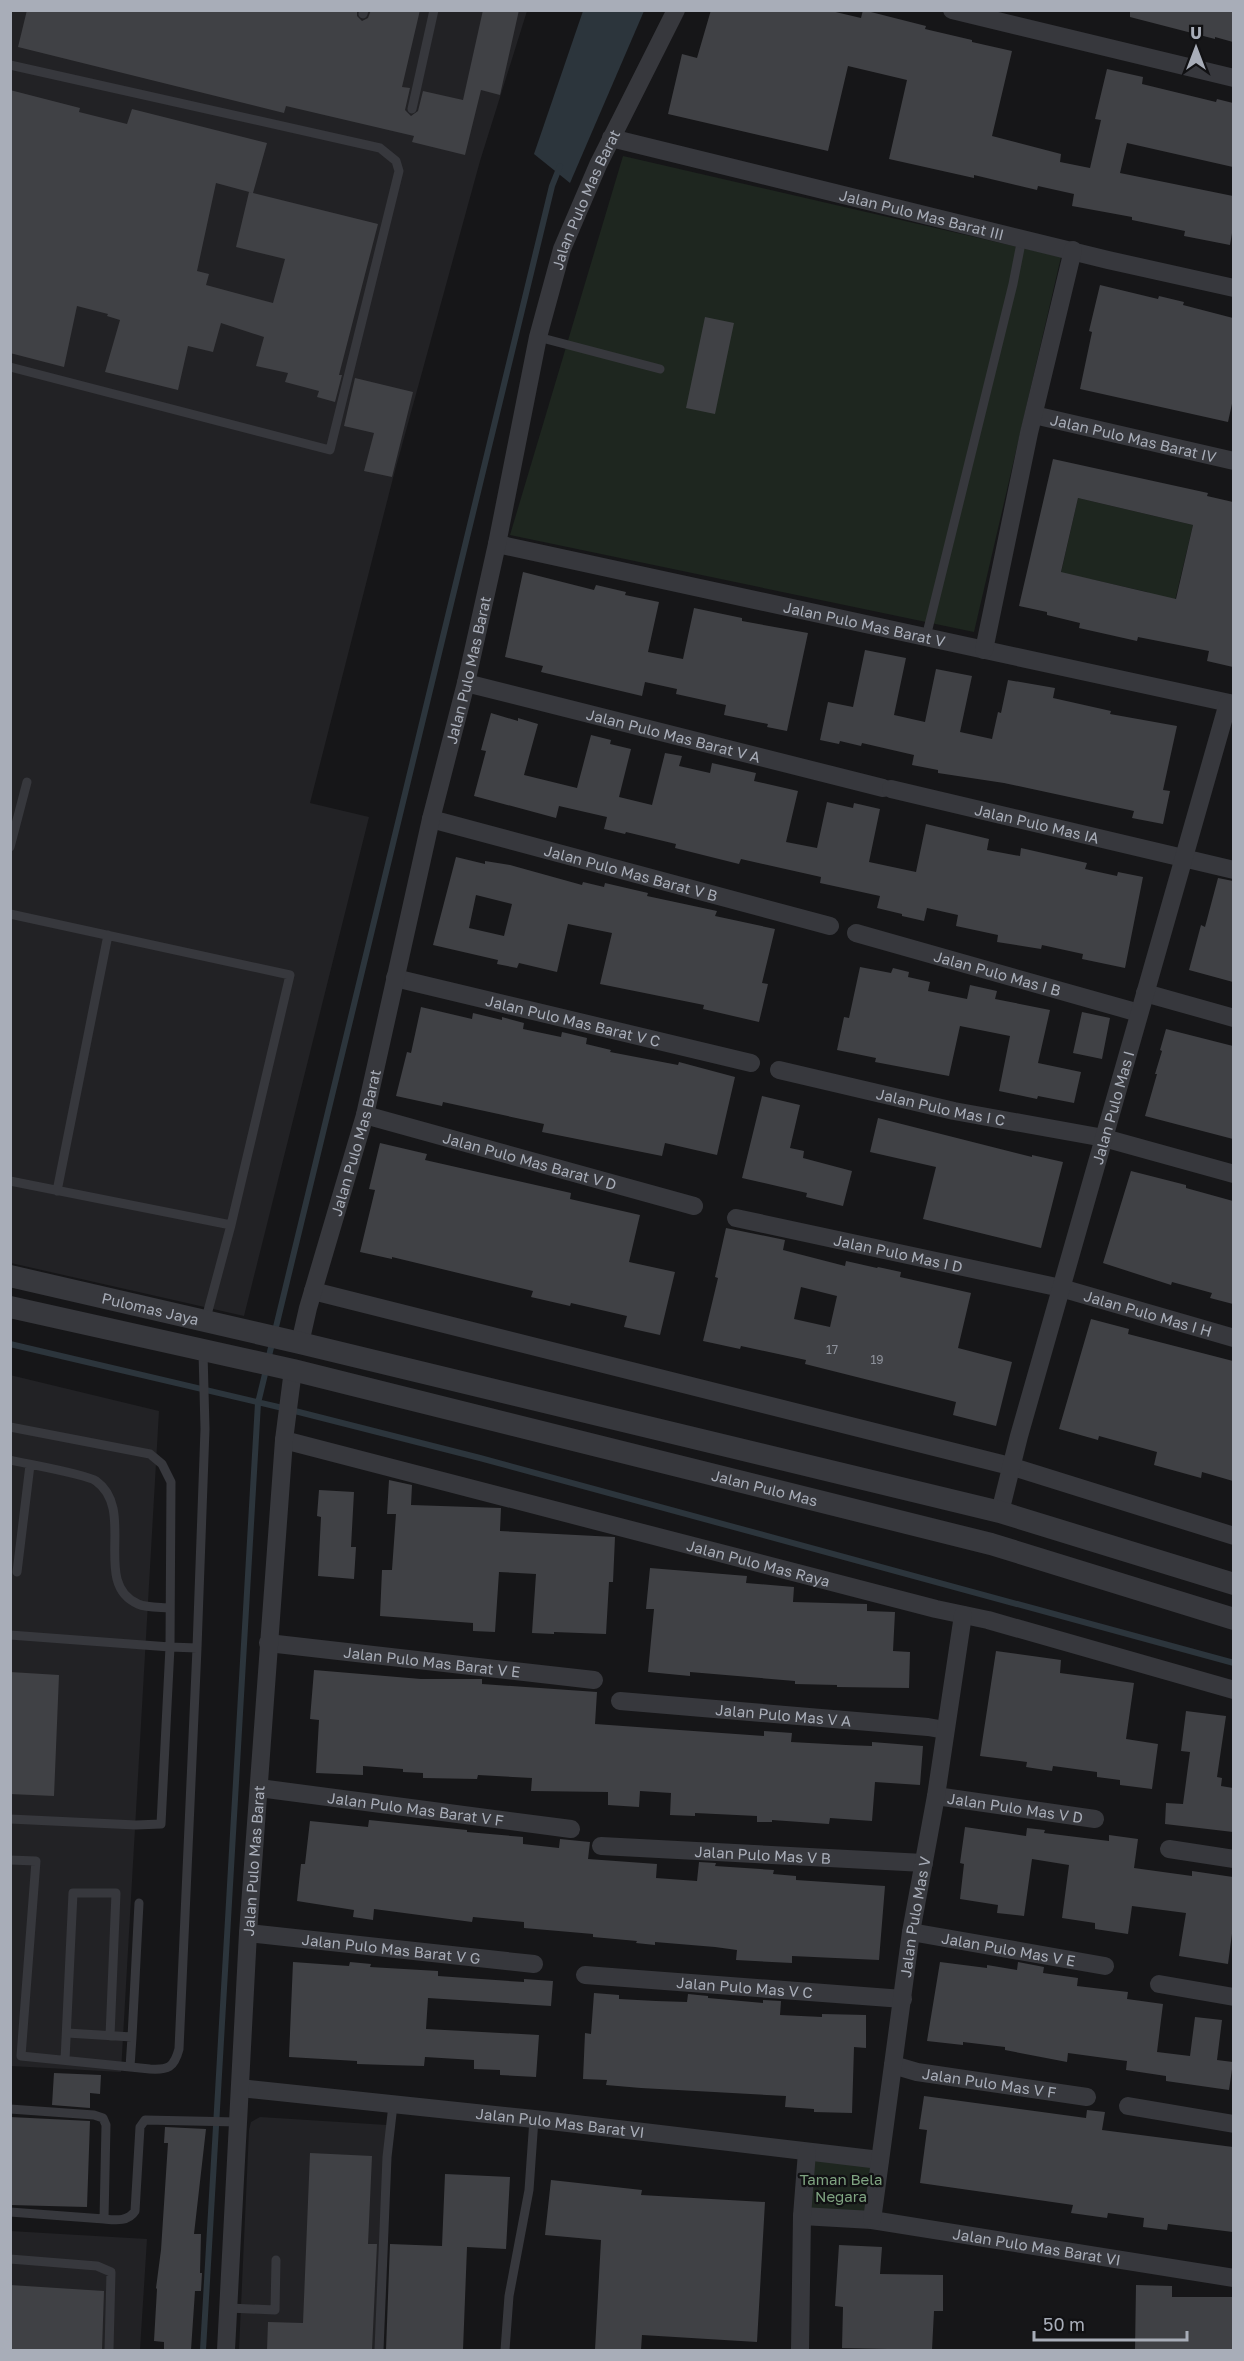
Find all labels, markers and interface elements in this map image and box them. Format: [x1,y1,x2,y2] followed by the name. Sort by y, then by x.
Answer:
[1166,18,1226,78] north arrow
[1190,23,1202,43] text: U
[548,126,623,272] street label: Jalan Pulo Mas Barat
[838,185,1006,243] street label: Jalan Pulo Mas Barat III
[1049,410,1218,466] street label: Jalan Pulo Mas Barat IV
[442,594,494,746] street label: Jalan Pulo Mas Barat
[782,597,947,650] street label: Jalan Pulo Mas Barat V
[585,705,762,766] street label: Jalan Pulo Mas Barat V A
[973,800,1101,847] street label: Jalan Pulo Mas IA
[542,841,720,904] street label: Jalan Pulo Mas Barat V B
[932,946,1063,999] street label: Jalan Pulo Mas I B
[484,991,662,1050] street label: Jalan Pulo Mas Barat V C
[1088,1049,1137,1166] street label: Jalan Pulo Mas I
[327,1068,384,1218] street label: Jalan Pulo Mas Barat
[875,1084,1007,1129] street label: Jalan Pulo Mas I C
[441,1128,619,1193] street label: Jalan Pulo Mas Barat V D
[832,1230,964,1276] street label: Jalan Pulo Mas I D
[1082,1286,1214,1340] street label: Jalan Pulo Mas I H
[100,1289,201,1328] street label: Pulomas Jaya
[826,1342,838,1357] house number: 17
[870,1352,884,1367] house number: 19
[710,1466,820,1509] street label: Jalan Pulo Mas
[685,1536,832,1590] street label: Jalan Pulo Mas Raya
[343,1643,521,1681] street label: Jalan Pulo Mas Barat V E
[715,1700,852,1730] street label: Jalan Pulo Mas V A
[239,1785,268,1937] street label: Jalan Pulo Mas Barat
[326,1788,505,1829] street label: Jalan Pulo Mas Barat V F
[946,1789,1084,1826] street label: Jalan Pulo Mas V D
[694,1842,831,1867] street label: Jalan Pulo Mas V B
[896,1855,934,1979] street label: Jalan Pulo Mas V
[940,1929,1077,1970] street label: Jalan Pulo Mas V E
[301,1930,481,1967] street label: Jalan Pulo Mas Barat V G
[676,1973,813,2001] street label: Jalan Pulo Mas V C
[921,2064,1058,2101] street label: Jalan Pulo Mas V F
[475,2104,646,2141] street label: Jalan Pulo Mas Barat VI
[799,2170,883,2205] park label: Taman Bela Negara
[952,2224,1122,2269] street label: Jalan Pulo Mas Barat VI
[1034,2304,1187,2342] scale bar
[1043,2313,1085,2335] text: 50 m

